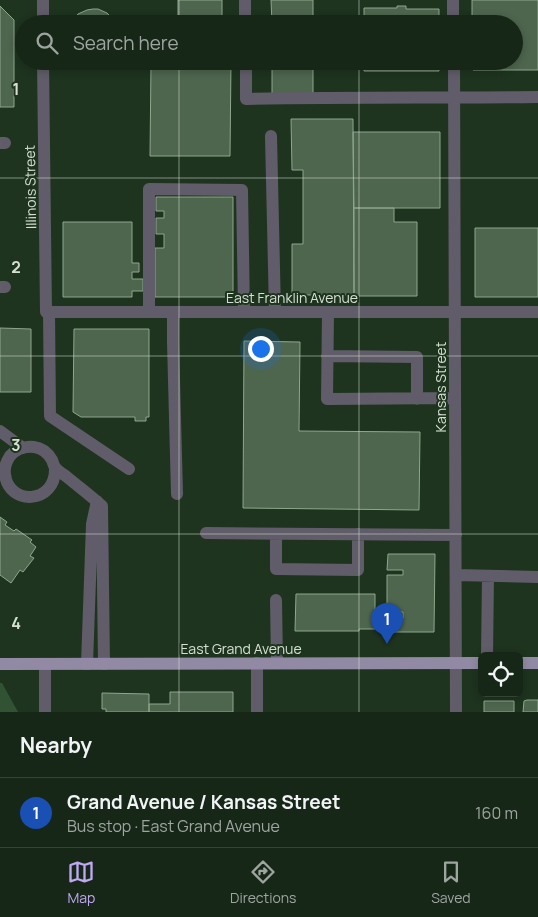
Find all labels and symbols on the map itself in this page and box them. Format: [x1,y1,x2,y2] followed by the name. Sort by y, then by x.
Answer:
[12,78,20,100] text: 1
[20,144,40,229] street label: Illinois Street
[11,256,21,278] text: 2
[226,288,358,307] street label: East Franklin Avenue
[248,336,274,362] your location
[431,341,450,432] street label: Kansas Street
[11,434,21,456] text: 3
[371,603,403,644] pin: 1
[11,612,21,634] text: 4
[180,639,302,658] street label: East Grand Avenue

